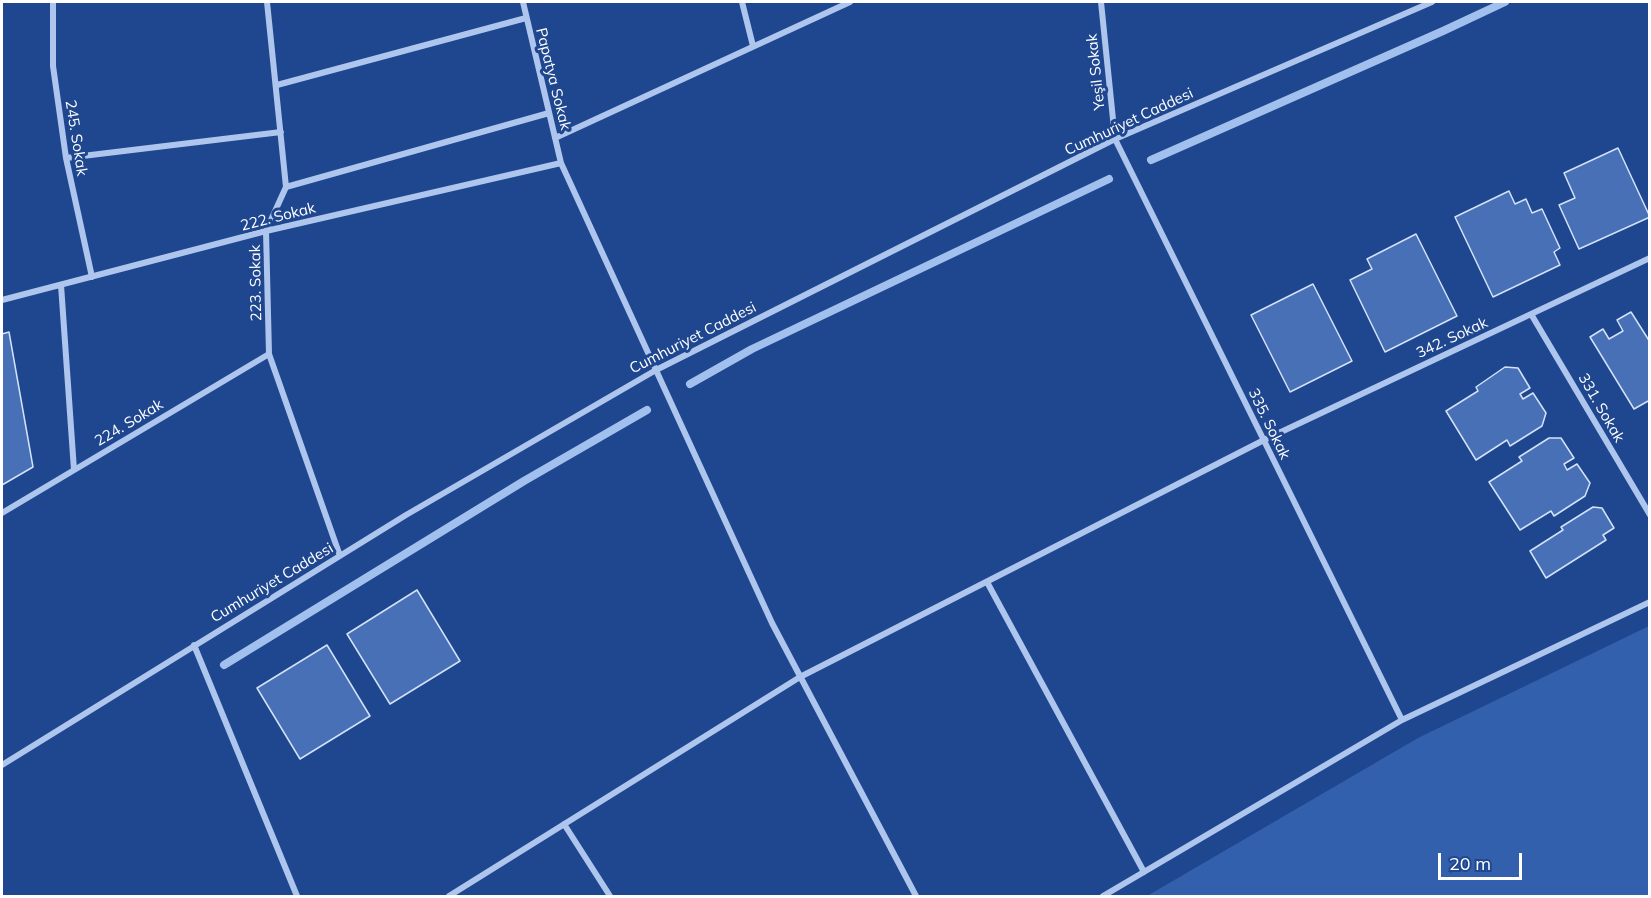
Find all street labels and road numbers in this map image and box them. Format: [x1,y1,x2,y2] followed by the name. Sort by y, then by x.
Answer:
[532,26,574,132] street label: Papatya Sokak
[1083,33,1109,111] street label: Yeşil Sokak
[1062,84,1196,160] street label: Cumhuriyet Caddesi
[61,99,91,177] street label: 245. Sokak
[239,199,317,235] street label: 222. Sokak
[246,245,266,321] street label: 223. Sokak
[627,298,759,378] street label: Cumhuriyet Caddesi
[1413,314,1491,362] street label: 342. Sokak
[1574,370,1628,446] street label: 331. Sokak
[1244,386,1294,462] street label: 335. Sokak
[92,396,166,450] street label: 224. Sokak
[207,539,337,627] street label: Cumhuriyet Caddesi

